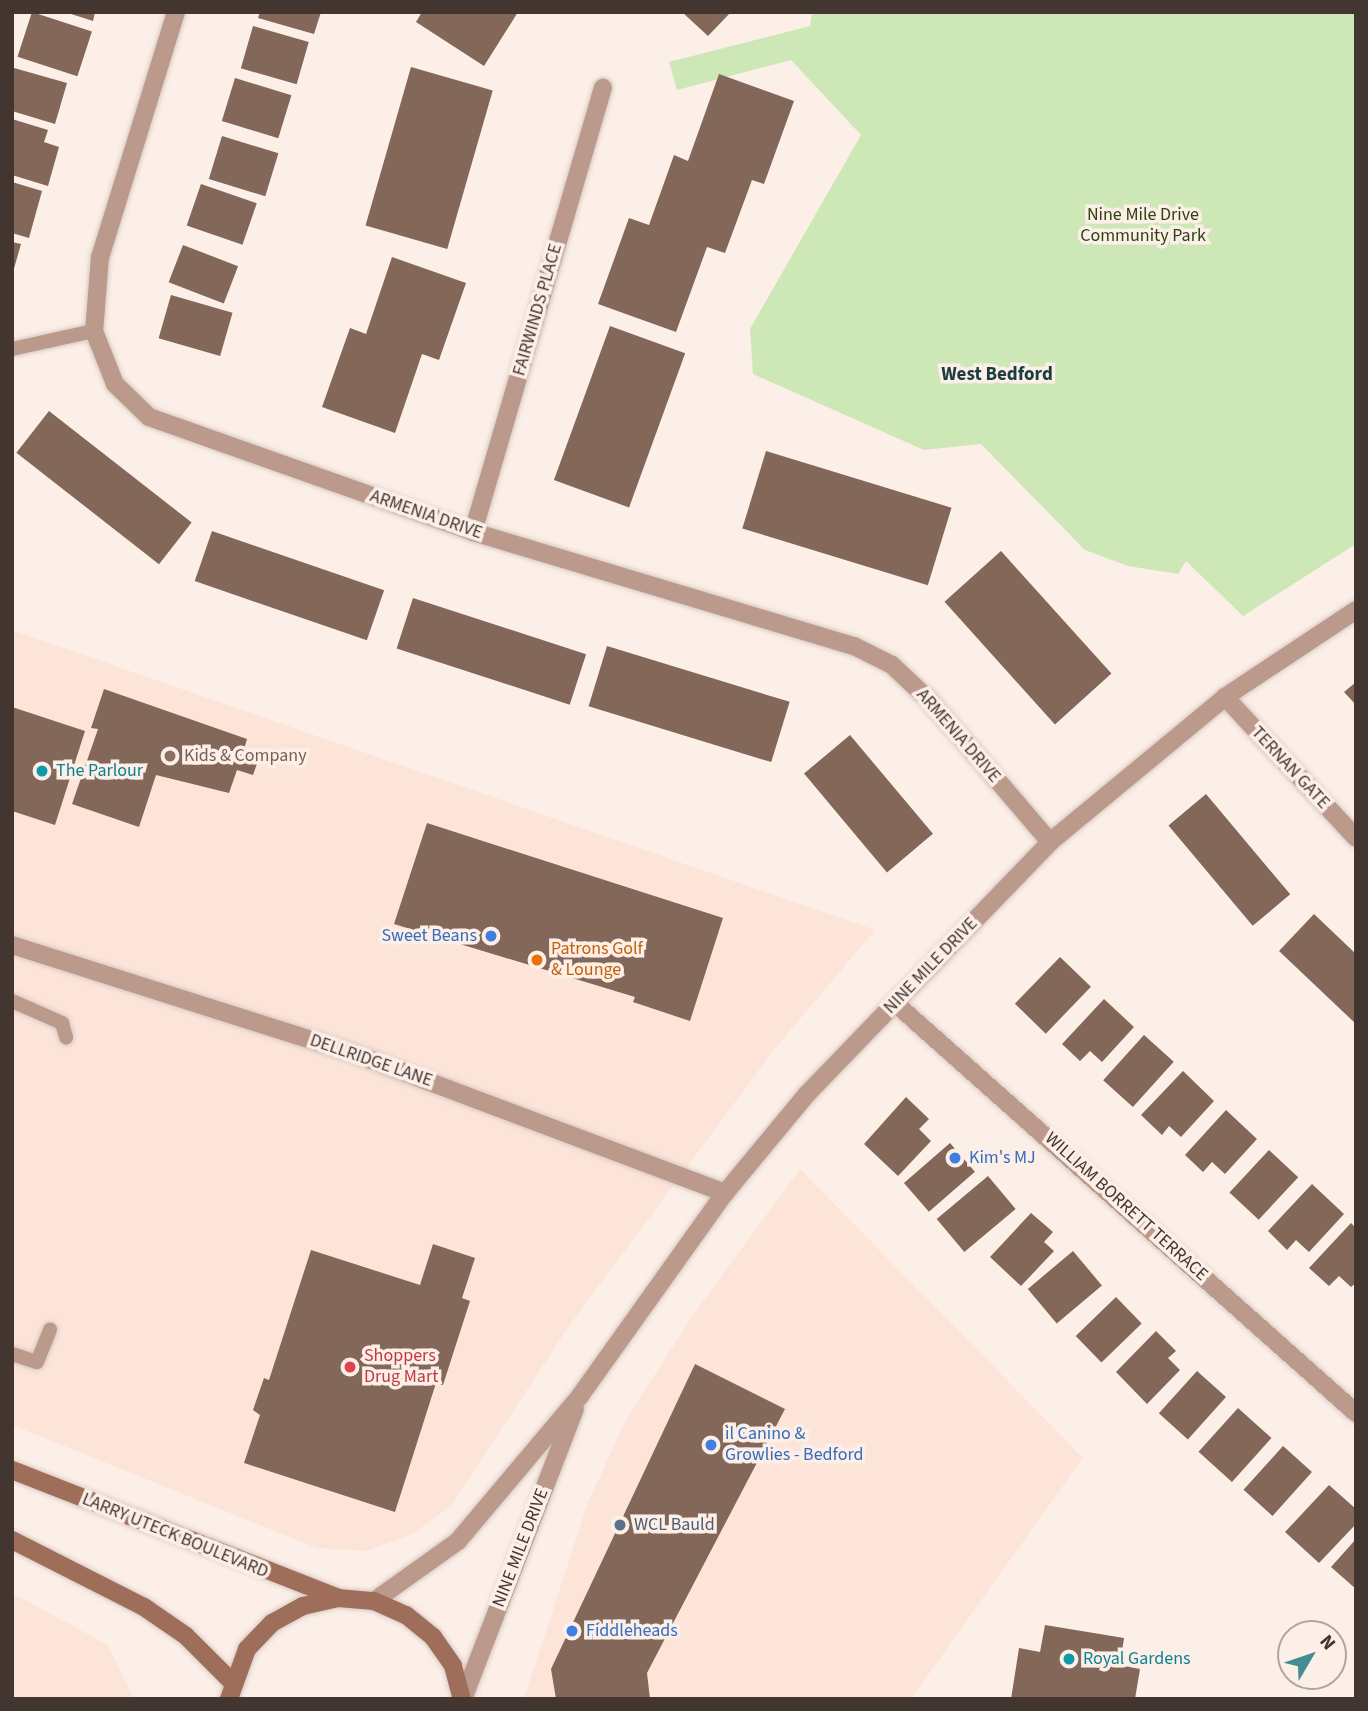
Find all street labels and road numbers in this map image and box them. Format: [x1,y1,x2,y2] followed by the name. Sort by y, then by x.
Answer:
[509,242,567,378] street label: FAIRWINDS PLACE
[367,486,485,544] street label: ARMENIA DRIVE
[911,685,1005,787] street label: ARMENIA DRIVE
[1246,722,1334,814] street label: TERNAN GATE
[880,913,982,1019] street label: NINE MILE DRIVE
[307,1030,435,1092] street label: DELLRIDGE LANE
[1040,1128,1212,1286] street label: WILLIAM BORRETT TERRACE
[488,1486,554,1610] street label: NINE MILE DRIVE
[79,1489,271,1583] street label: LARRY UTECK BOULEVARD

